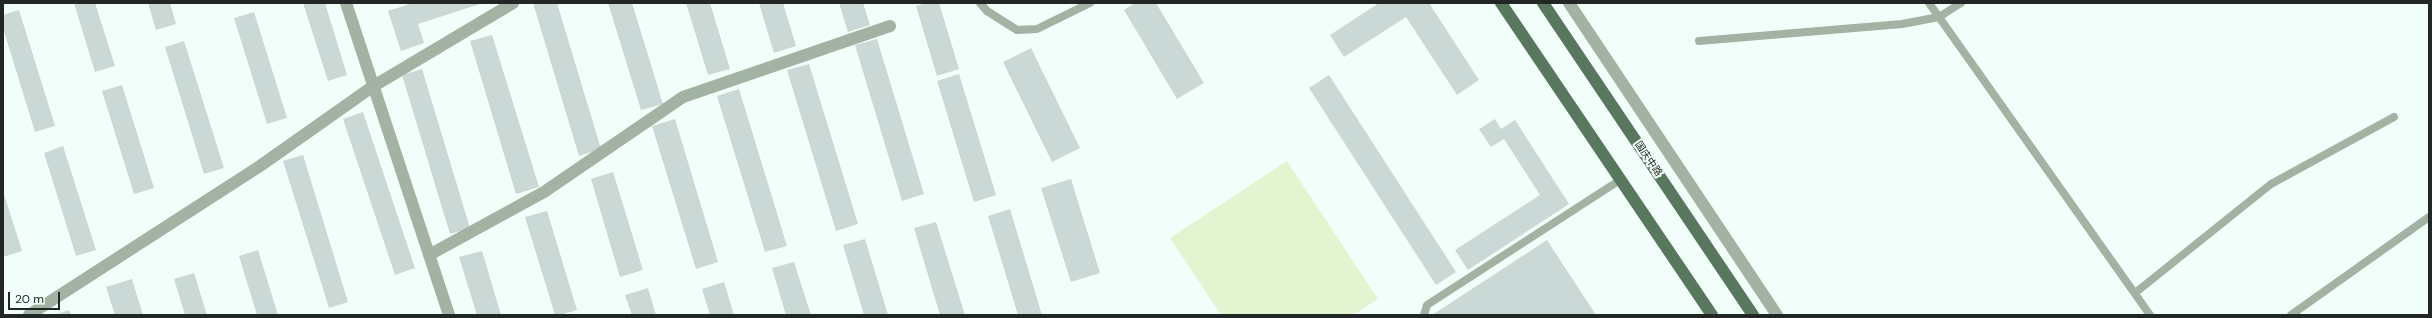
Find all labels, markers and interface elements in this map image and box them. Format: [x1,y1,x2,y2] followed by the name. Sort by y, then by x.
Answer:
[1632,139,1664,179] street label: 国庆中路
[10,284,62,310] scale bar
[15,291,44,307] text: 20 m

